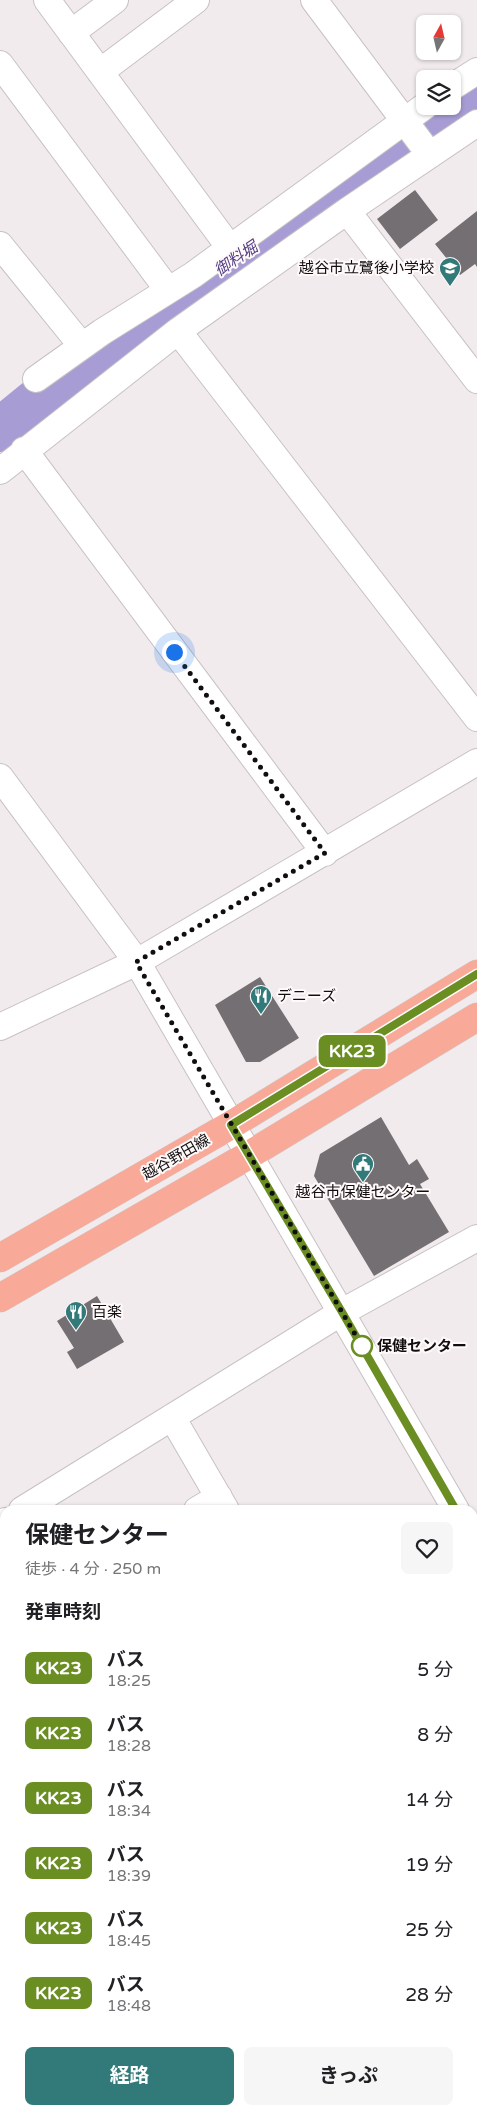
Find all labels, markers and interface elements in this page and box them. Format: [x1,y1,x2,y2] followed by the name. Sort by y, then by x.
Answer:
[416,15,461,60] north arrow
[416,15,461,115] map controls
[416,70,461,115] button: layers
[211,236,264,281] water label: 御料堀
[438,256,462,287] school or university icon: 越谷市立鷺後小学校
[298,259,434,277] place label: 越谷市立鷺後小学校
[162,640,187,665] your location
[249,984,273,1015] restaurant icon: デニーズ
[277,987,336,1005] place label: デニーズ
[317,1035,387,1067] line badge: KK23
[329,1040,375,1062] text: KK23
[138,1130,213,1184] street label: 越谷野田線
[351,1152,375,1183] public building icon: 越谷市保健センター
[294,1183,431,1201] place label: 越谷市保健センター
[64,1300,88,1331] restaurant icon: 百楽
[92,1303,122,1321] place label: 百楽
[351,1335,373,1357] marker: 保健センター
[377,1337,467,1355] place label: 保健センター
[25,1521,169,1550] text: 保健センター
[401,1522,453,1574] button: heart
[25,1559,161,1579] text: 徒歩 · 4 分 · 250 m
[25,1601,101,1623] text: 発車時刻
[107,1649,145,1671] text: バス
[35,1657,82,1679] text: KK23
[417,1659,453,1681] text: 5 分
[107,1671,151,1691] text: 18:25
[107,1714,145,1736] text: バス
[35,1722,82,1744] text: KK23
[417,1724,453,1746] text: 8 分
[107,1736,151,1756] text: 18:28
[107,1779,145,1801] text: バス
[35,1787,82,1809] text: KK23
[405,1789,453,1811] text: 14 分
[107,1801,151,1821] text: 18:34
[107,1844,145,1866] text: バス
[35,1852,82,1874] text: KK23
[405,1854,453,1876] text: 19 分
[107,1866,151,1886] text: 18:39
[107,1909,145,1931] text: バス
[35,1917,82,1939] text: KK23
[405,1919,453,1941] text: 25 分
[107,1931,151,1951] text: 18:45
[107,1974,145,1996] text: バス
[35,1982,82,2004] text: KK23
[405,1984,453,2006] text: 28 分
[107,1996,151,2016] text: 18:48
[25,2047,234,2105] button: 経路
[244,2047,453,2105] button: きっぷ

